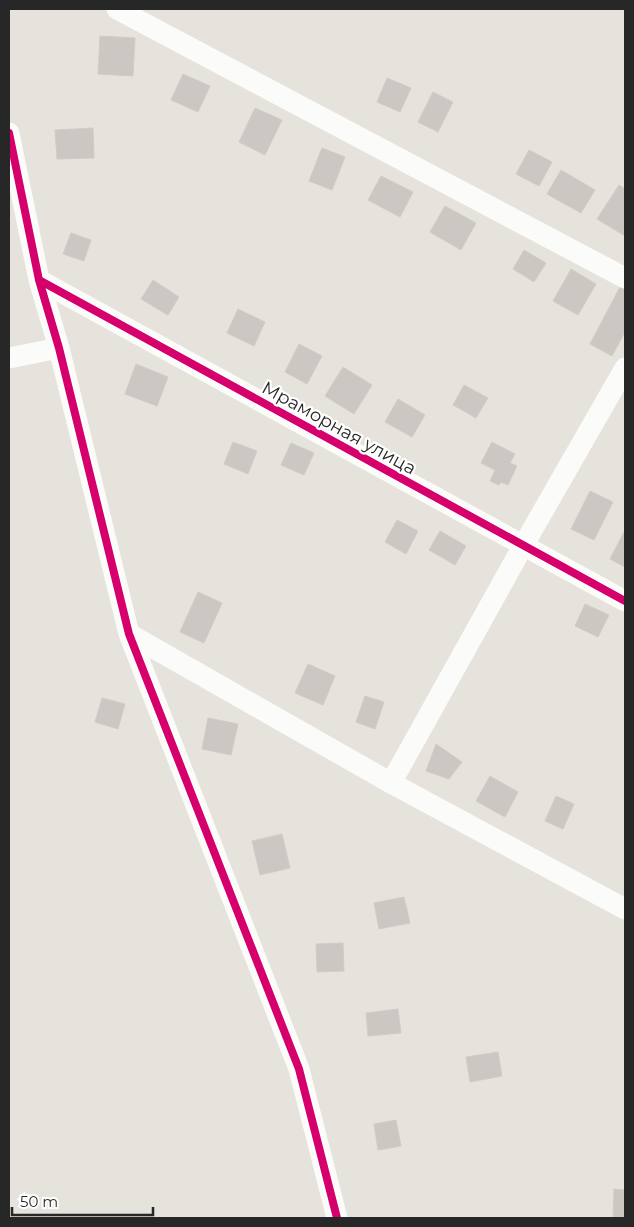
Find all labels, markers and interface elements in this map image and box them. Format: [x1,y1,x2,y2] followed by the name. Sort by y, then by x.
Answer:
[258,377,420,479] street label: Мраморная улица
[12,1184,154,1216] scale bar
[20,1192,58,1211] text: 50 m

